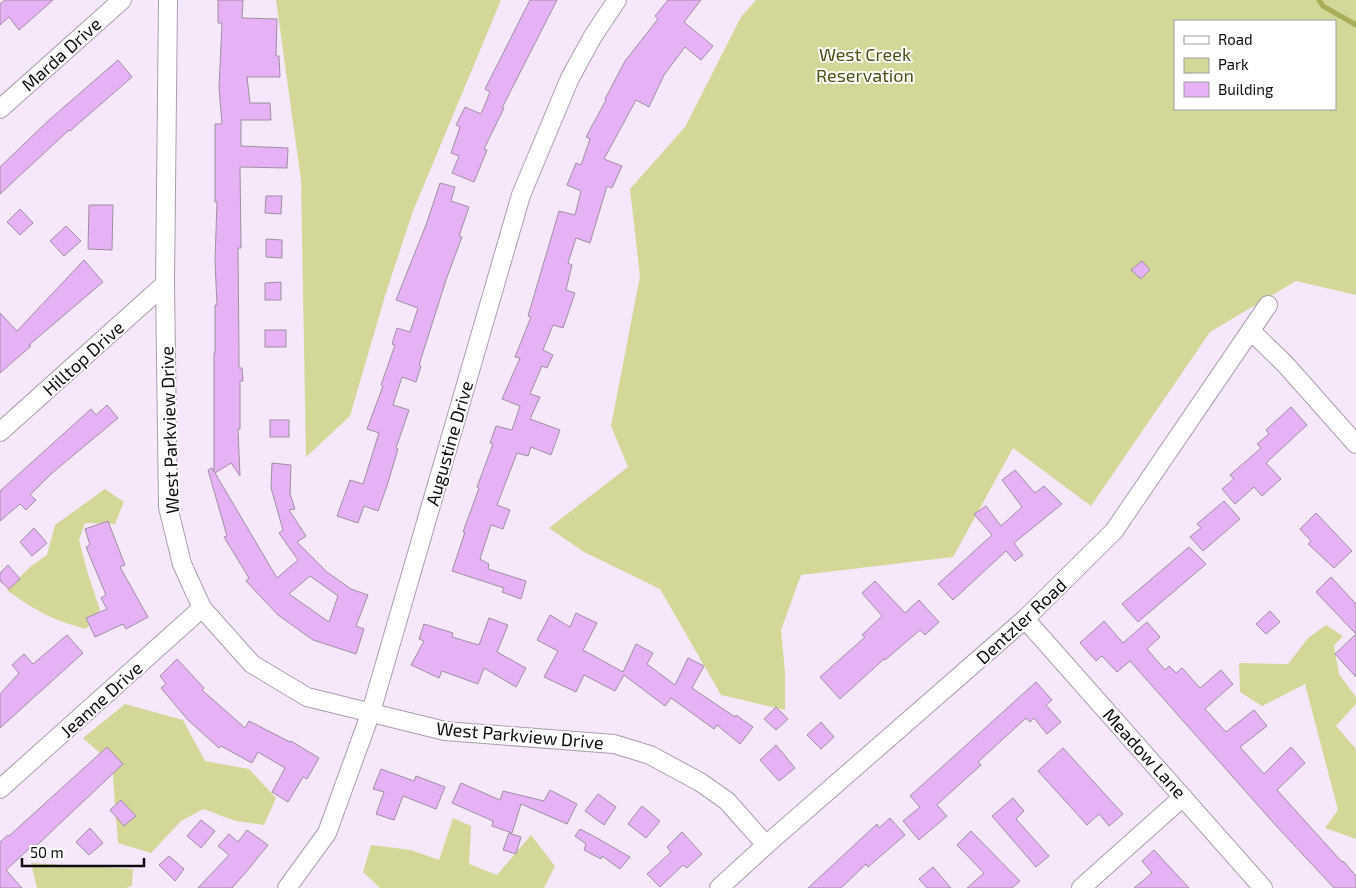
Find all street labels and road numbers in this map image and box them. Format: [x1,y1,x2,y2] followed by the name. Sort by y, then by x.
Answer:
[17,12,105,96] street label: Marda Drive
[38,316,128,400] street label: Hilltop Drive
[155,346,183,514] street label: West Parkview Drive
[421,378,477,508] street label: Augustine Drive
[971,574,1071,668] street label: Dentzler Road
[55,656,147,742] street label: Jeanne Drive
[1099,703,1191,803] street label: Meadow Lane
[435,717,605,753] street label: West Parkview Drive

